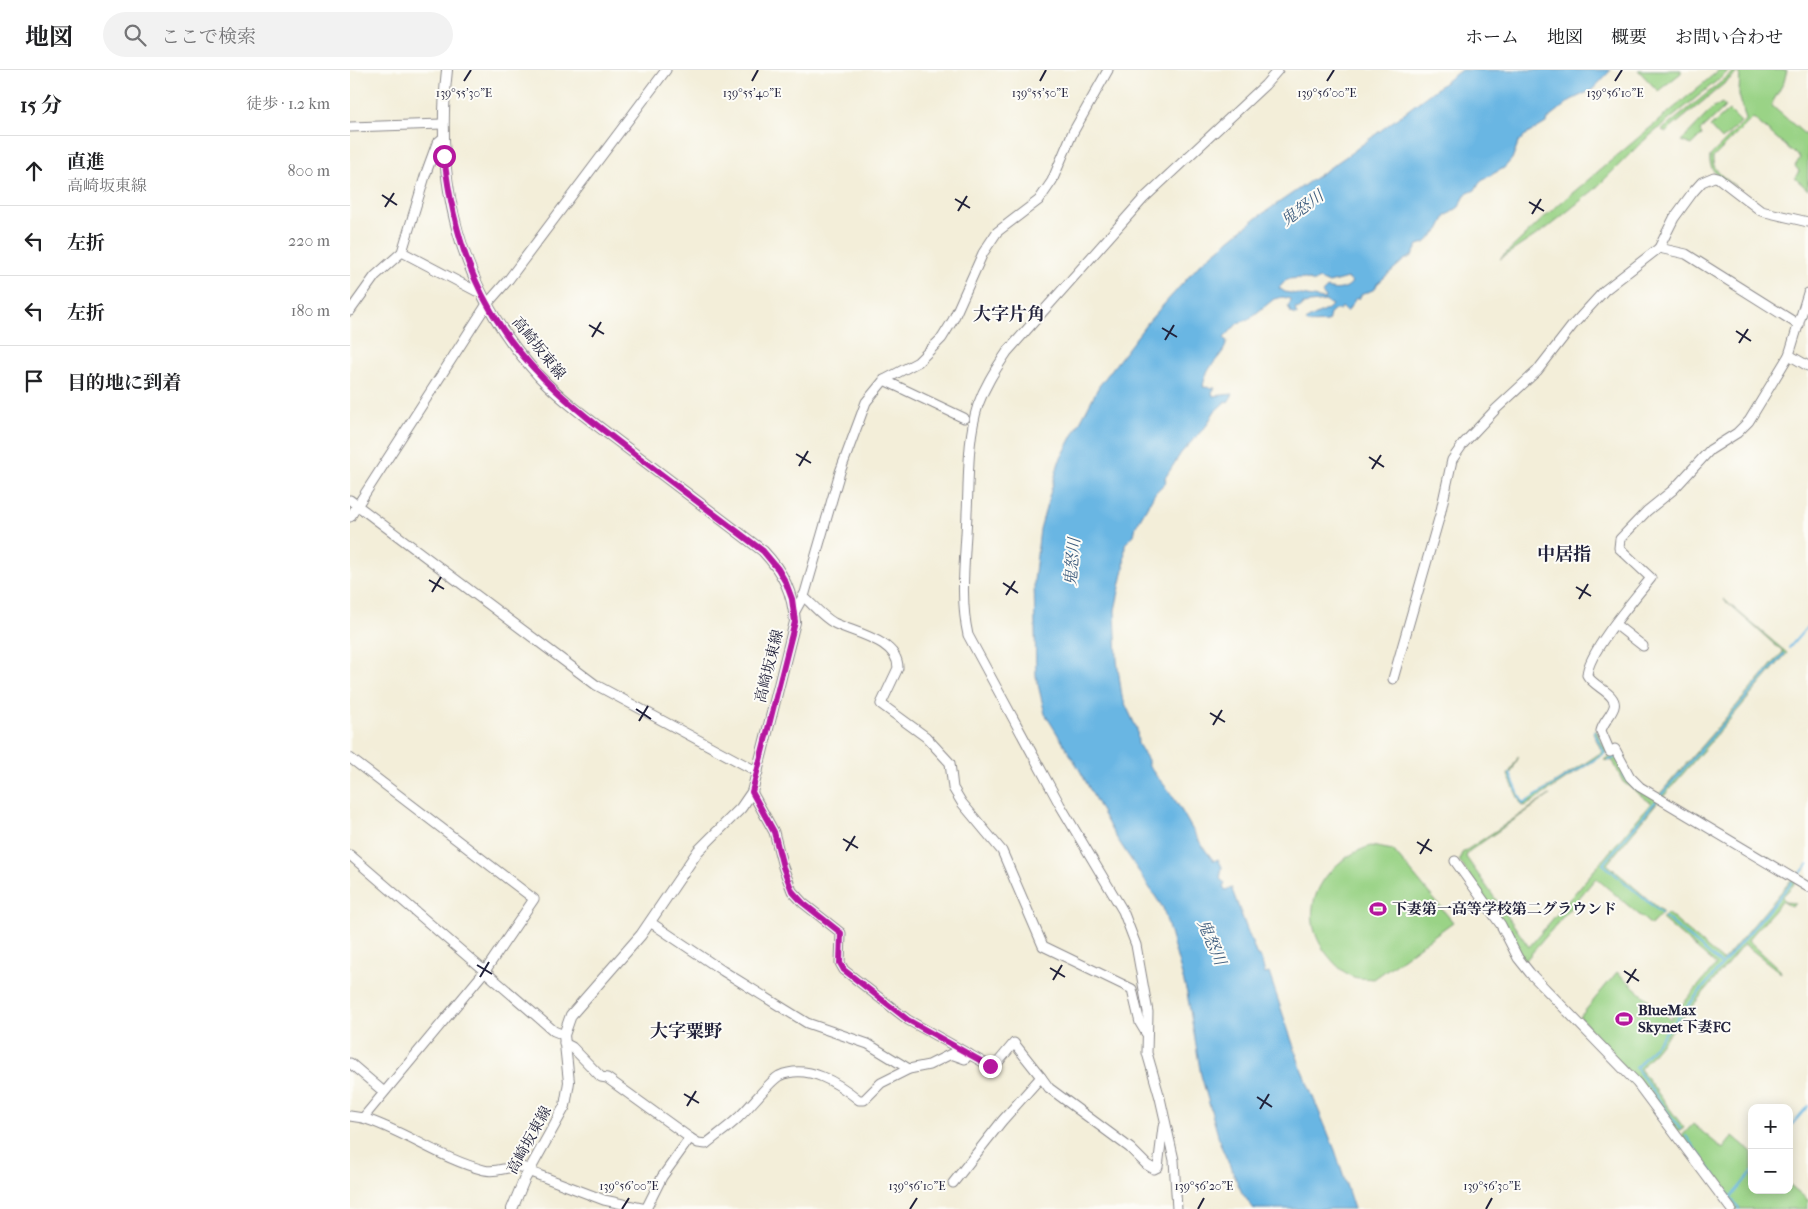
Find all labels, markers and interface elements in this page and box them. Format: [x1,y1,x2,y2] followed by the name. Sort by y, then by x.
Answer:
[103,12,453,57] search box
[121,21,149,49] icon: search
[25,23,73,51] text: 地図
[161,26,256,48] text: ここで検索
[1465,27,1519,48] text: ホーム
[1547,27,1583,48] text: 地図
[1611,27,1647,48] text: 概要
[1675,27,1783,48] text: お問い合わせ
[436,86,492,100] text: 139°55'30"E
[723,86,781,100] text: 139°55'40"E
[1012,86,1068,100] text: 139°55'50"E
[1297,86,1357,100] text: 139°56'00"E
[1587,86,1643,100] text: 139°56'10"E
[20,93,62,117] text: 15 分
[246,94,330,113] text: 徒歩 · 1.2 km
[433,145,456,168] route start
[67,151,105,173] text: 直進
[20,157,48,185] icon: ahead
[288,161,330,180] text: 800 m
[67,176,147,195] text: 高崎坂東線
[1277,185,1329,230] water label: 鬼怒川
[20,227,48,255] icon: left
[288,231,330,250] text: 220 m
[67,232,105,254] text: 左折
[20,297,48,325] icon: left
[291,301,330,320] text: 180 m
[67,302,105,324] text: 左折
[973,304,1045,325] district label: 大字片角
[508,313,570,383] street label: 高崎坂東線
[20,367,48,395] icon: arrive
[67,372,181,394] text: 目的地に到着
[1060,535,1084,587] water label: 鬼怒川
[1537,544,1591,565] district label: 中居指
[751,627,787,705] street label: 高崎坂東線
[1368,899,1388,919] sports icon: 下妻第一高等学校第二グラウンド
[1392,900,1617,918] place label: 下妻第一高等学校第二グラウンド
[1194,916,1231,970] water label: 鬼怒川
[1638,1001,1731,1036] place label: BlueMax Skynet下妻FC
[1614,1009,1634,1029] sports icon: BlueMax Skynet下妻FC
[650,1021,723,1042] district label: 大字粟野
[979,1055,1002,1078] route end
[503,1103,555,1177] street label: 高崎坂東線
[1748,1104,1793,1194] map controls
[1748,1104,1793,1149] button: +
[1748,1149,1793,1194] button: −
[599,1179,659,1193] text: 139°56'00"E
[889,1179,945,1193] text: 139°56'10"E
[1175,1179,1233,1193] text: 139°56'20"E
[1463,1179,1521,1193] text: 139°56'30"E

